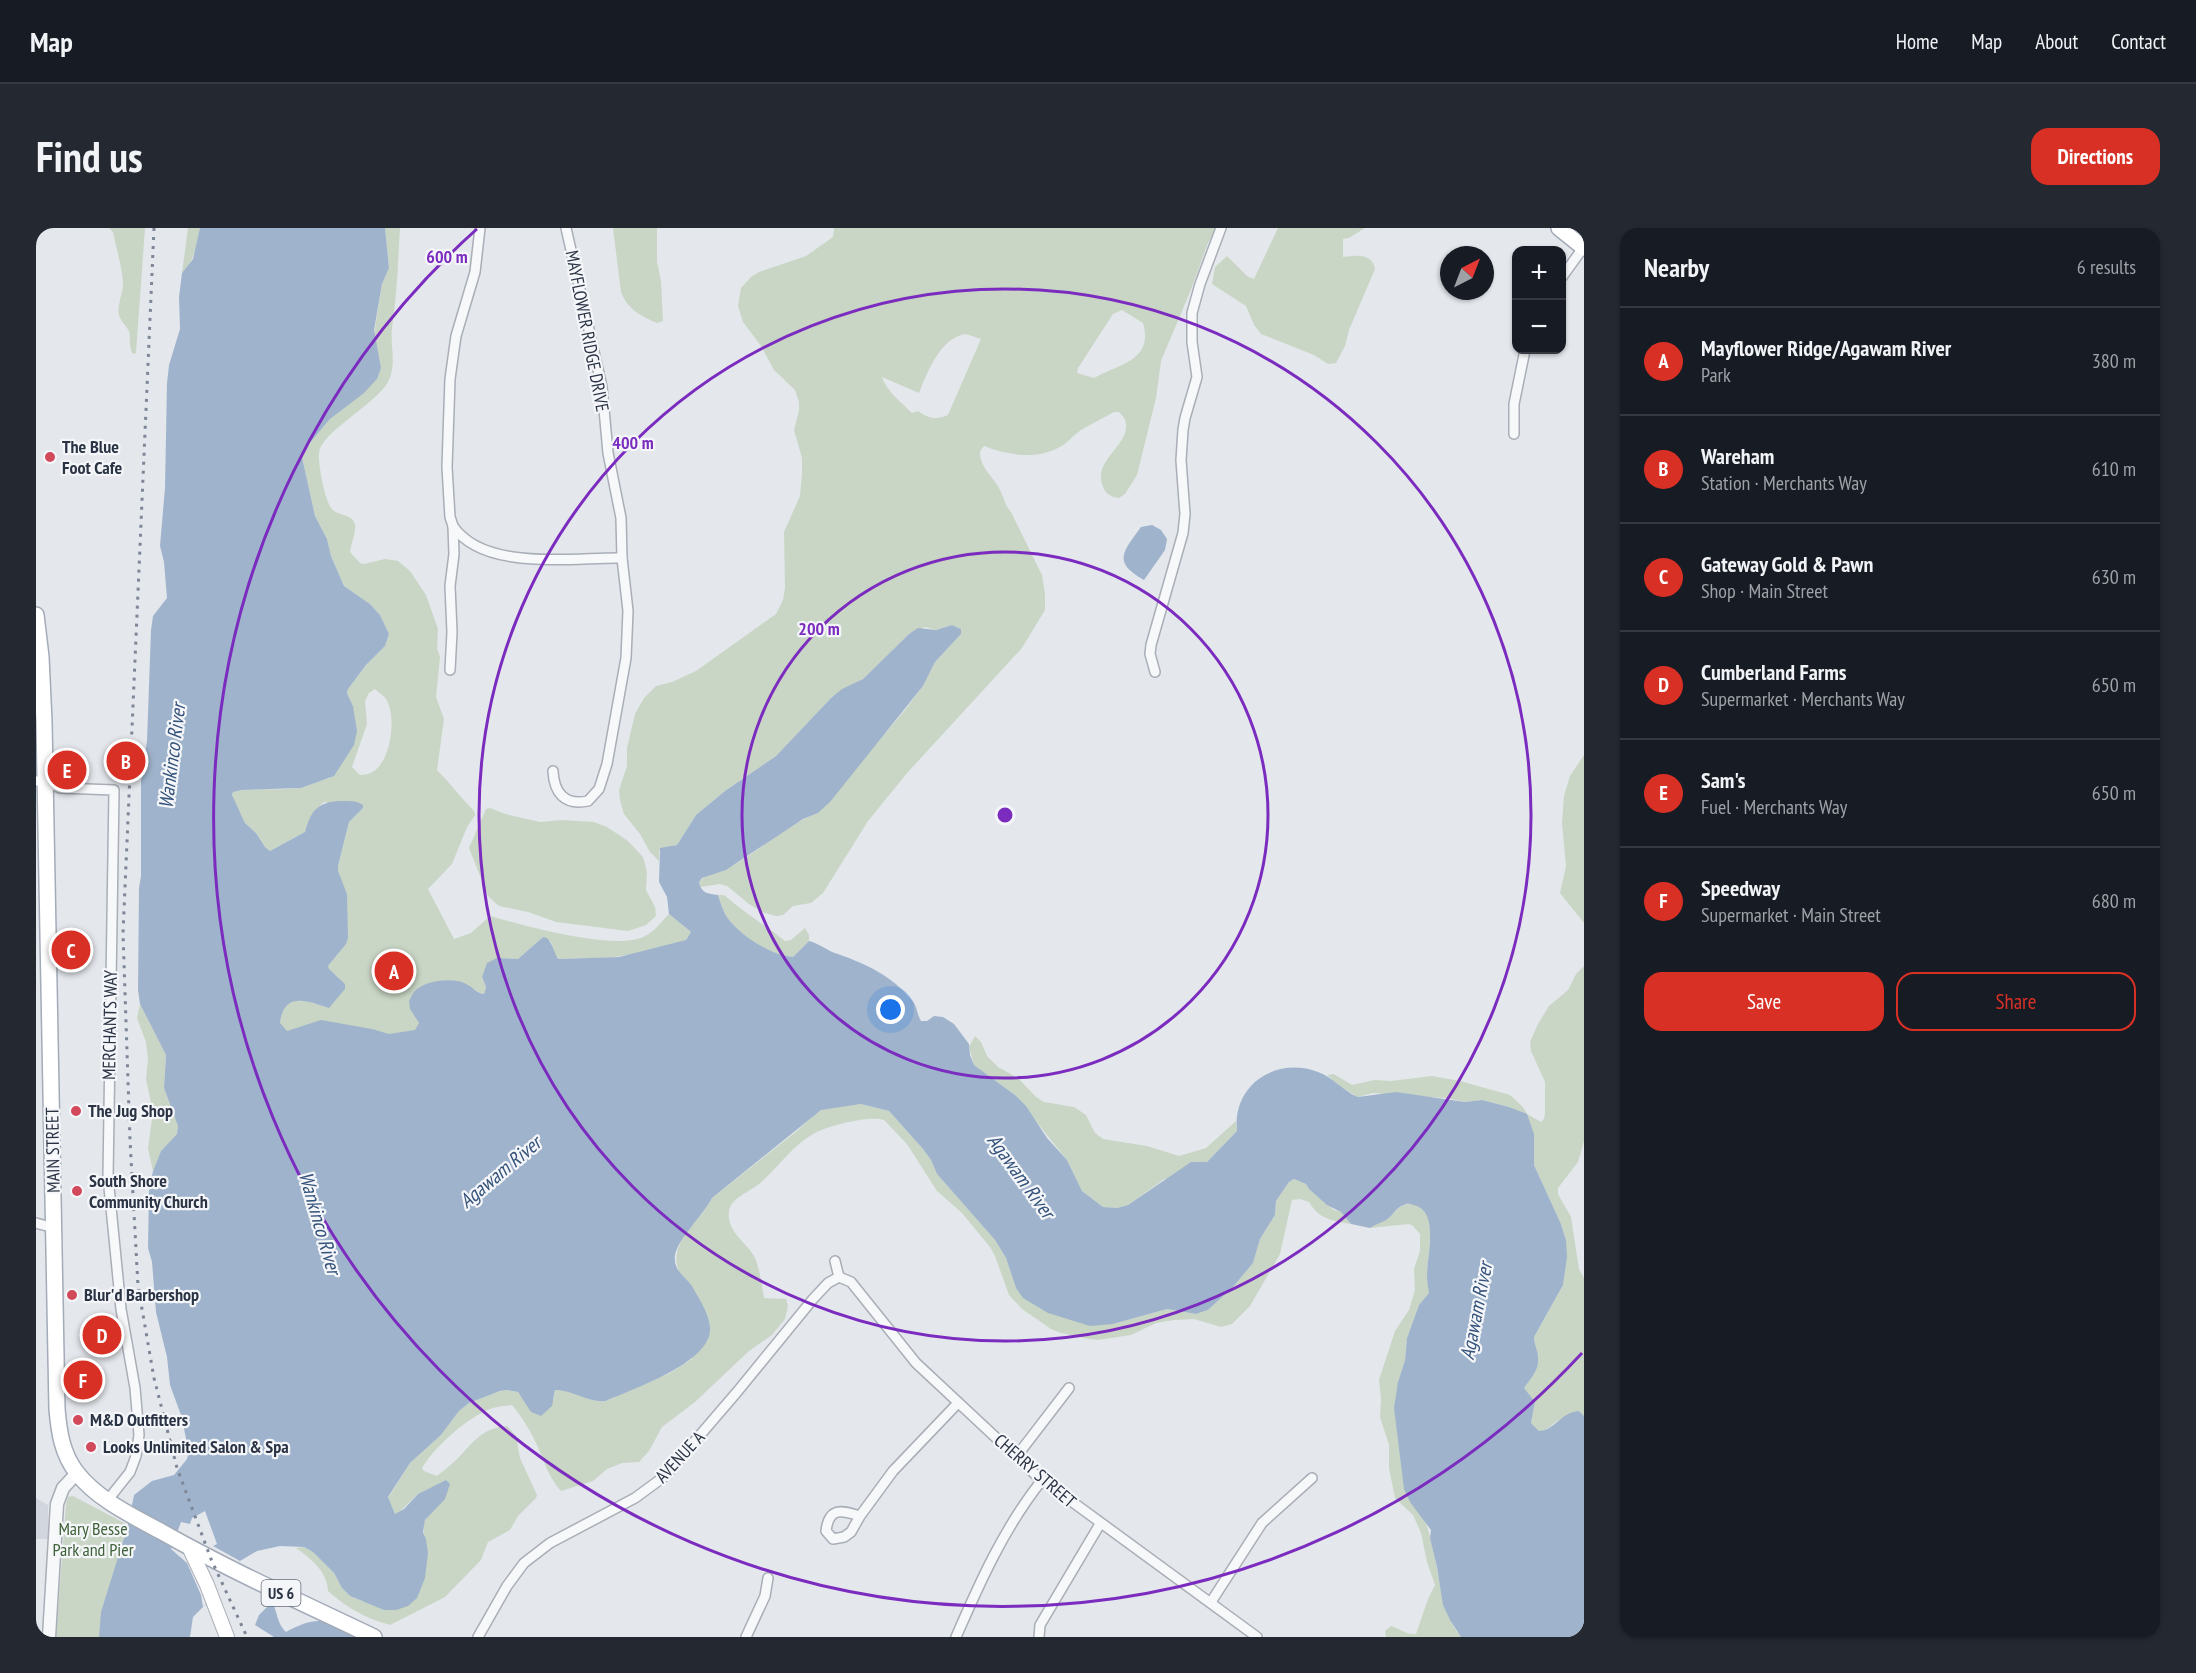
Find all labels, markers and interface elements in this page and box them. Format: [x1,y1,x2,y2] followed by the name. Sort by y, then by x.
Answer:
[30,23,73,60] text: Map
[1896,28,1938,55] text: Home
[1971,28,2002,55] text: Map
[2035,28,2078,55] text: About
[2111,28,2166,55] text: Contact
[2031,128,2160,185] button: Directions
[36,129,143,184] text: Find us
[426,245,468,268] text: 600 m
[1440,246,1494,300] north arrow
[1512,246,1566,354] map controls
[1512,246,1566,300] button: +
[561,248,614,414] street label: MAYFLOWER RIDGE DRIVE
[1644,251,1709,284] text: Nearby
[2077,254,2136,280] text: 6 results
[1512,300,1566,354] button: −
[1701,334,1951,362] text: Mayflower Ridge/Agawam River
[1658,348,1669,374] text: A
[2092,348,2136,374] text: 380 m
[1701,362,1731,388] text: Park
[612,431,654,454] text: 400 m
[62,435,123,479] place label: The Blue Foot Cafe
[1701,442,1774,470] text: Wareham
[43,450,57,464] marker: The Blue Foot Cafe
[1659,456,1668,482] text: B
[2092,456,2136,482] text: 610 m
[1701,470,1867,496] text: Station · Merchants Way
[1701,550,1873,578] text: Gateway Gold & Pawn
[1659,564,1668,590] text: C
[2092,564,2136,590] text: 630 m
[1701,578,1828,604] text: Shop · Main Street
[798,617,840,640] text: 200 m
[1701,658,1847,686] text: Cumberland Farms
[1658,672,1669,698] text: D
[2092,672,2136,698] text: 650 m
[1701,686,1905,712] text: Supermarket · Merchants Way
[153,700,192,810] water label: Wankinco River
[106,738,146,784] pin: B
[48,748,87,792] pin: E
[1701,766,1745,794] text: Sam's
[1659,780,1668,806] text: E
[2092,780,2136,806] text: 650 m
[1701,794,1847,820] text: Fuel · Merchants Way
[995,805,1015,825] centre of rings
[1701,874,1780,902] text: Speedway
[1659,888,1668,914] text: F
[2092,888,2136,914] text: 680 m
[1701,902,1881,928] text: Supermarket · Main Street
[51,928,90,972] pin: C
[374,948,414,994] pin: A
[97,969,122,1080] street label: MERCHANTS WAY
[1644,972,1884,1031] button: Save
[1896,972,2136,1031] button: Share
[876,995,905,1024] your location
[88,1099,173,1122] place label: The Jug Shop
[69,1104,83,1118] marker: The Jug Shop
[40,1107,65,1193] street label: MAIN STREET
[454,1129,548,1214] water label: Agawam River
[982,1129,1062,1225] water label: Agawam River
[89,1169,208,1213] place label: South Shore Community Church
[293,1169,348,1280] water label: Wankinco River
[70,1184,84,1198] marker: South Shore Community Church
[1454,1258,1499,1362] water label: Agawam River
[84,1283,199,1306] place label: Blur'd Barbershop
[65,1288,79,1302] marker: Blur'd Barbershop
[82,1312,122,1358] pin: D
[64,1358,102,1402] pin: F
[90,1408,188,1431] place label: M&D Outfitters
[71,1413,85,1427] marker: M&D Outfitters
[650,1426,710,1487] street label: AVENUE A
[989,1429,1081,1513] street label: CHERRY STREET
[103,1435,289,1458] place label: Looks Unlimited Salon & Spa
[84,1440,98,1454] marker: Looks Unlimited Salon & Spa
[52,1517,134,1561] park label: Mary Besse Park and Pier
[262,1580,300,1606] road number: US 6

